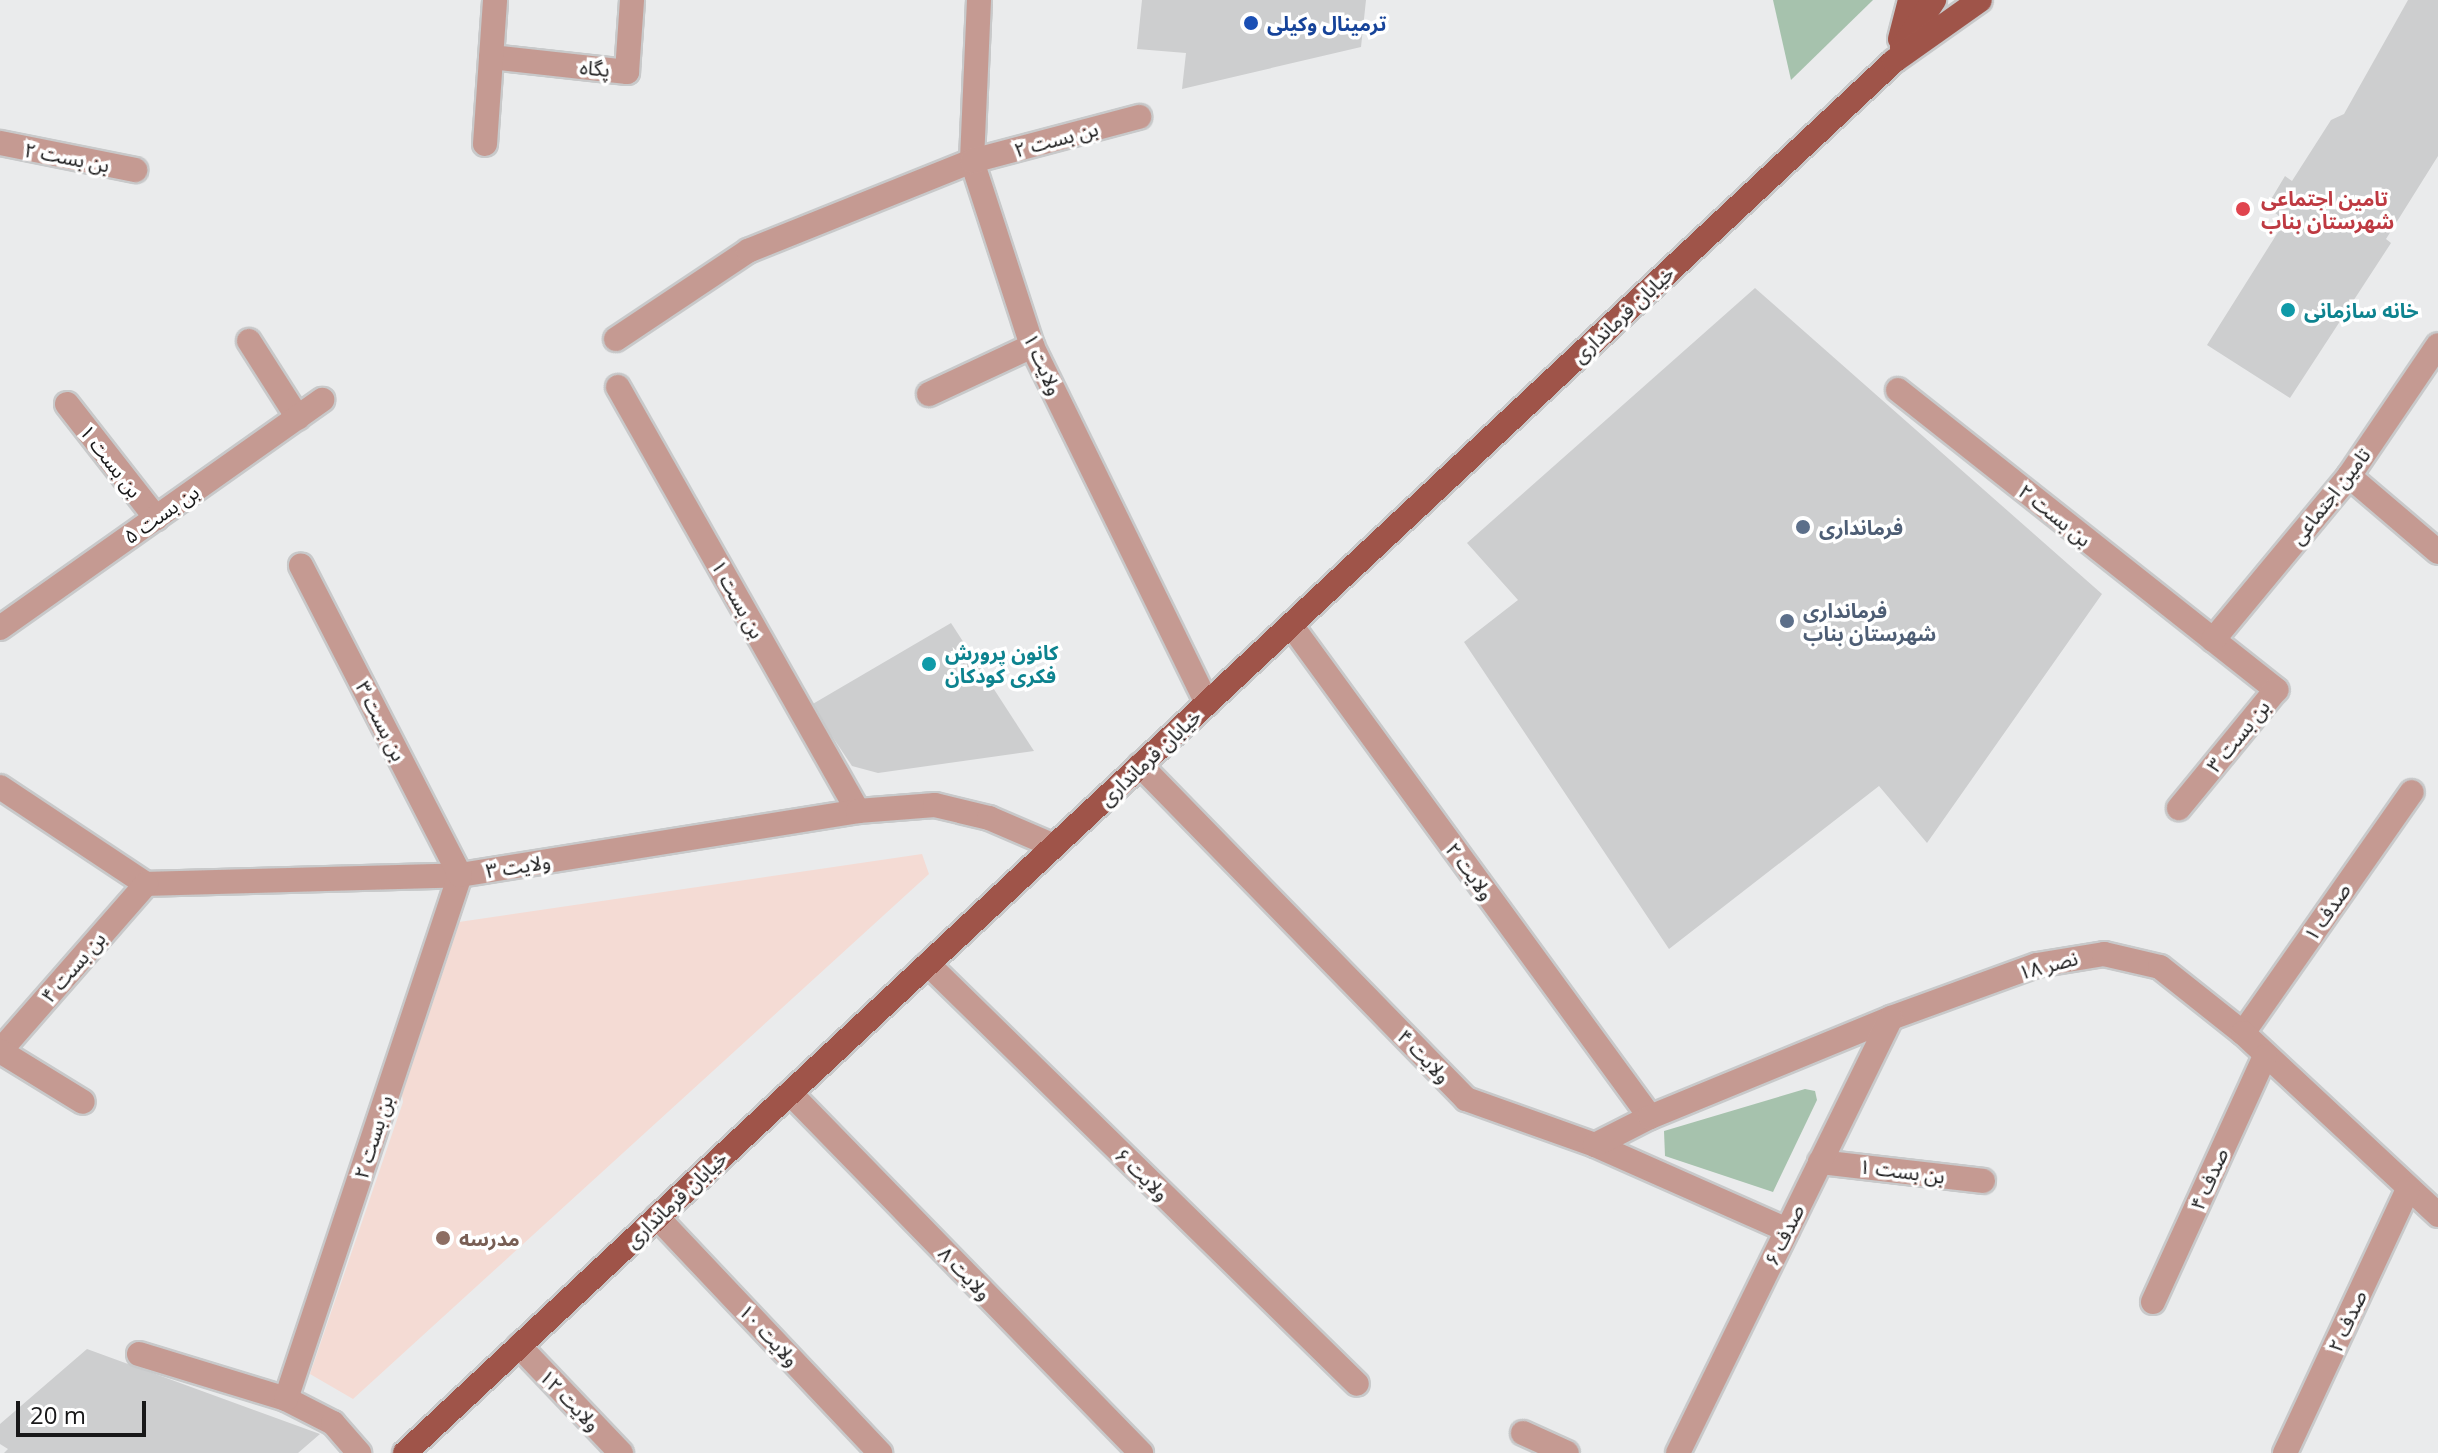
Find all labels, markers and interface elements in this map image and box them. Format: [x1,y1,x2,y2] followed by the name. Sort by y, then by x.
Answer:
[1267,11,1386,35] place label: ترمینال وکیلی
[1242,14,1260,32] marker: ترمینال وکیلی
[579,54,611,82] street label: پگاه
[1011,116,1101,162] street label: بن بست ۲
[22,137,112,177] street label: بن بست ۲
[2261,186,2394,233] place label: تامین اجتماعی شهرستان بناب
[2232,198,2254,220] marker: تامین اجتماعی شهرستان بناب
[1567,261,1679,367] street label: خیابان فرمانداری
[2304,298,2419,322] place label: خانه سازمانی
[2279,301,2297,319] marker: خانه سازمانی
[1019,329,1067,399] street label: ولایت ۱
[75,420,147,502] street label: بن بست ۱
[2285,443,2375,549] street label: تامین اجتماعی
[119,479,203,549] street label: بن بست ۵
[2014,479,2096,551] street label: بن بست ۲
[1819,515,1903,539] place label: فرمانداری
[1794,518,1812,536] marker: فرمانداری
[707,556,769,642] street label: بن بست ۱
[1803,598,1936,645] place label: فرمانداری شهرستان بناب
[1778,612,1796,630] marker: فرمانداری شهرستان بناب
[945,640,1058,687] place label: کانون پرورش فکری کودکان
[920,655,938,673] marker: کانون پرورش فکری کودکان
[351,677,411,765] street label: بن بست ۳
[2202,695,2274,777] street label: بن بست ۳
[1094,704,1206,810] street label: خیابان فرمانداری
[1441,838,1499,904] street label: ولایت ۲
[484,849,552,883] street label: ولایت ۳
[2299,878,2355,946] street label: صدف ۱
[36,927,110,1007] street label: بن بست ۴
[2016,946,2080,984] street label: نصر ۱۸
[1393,1024,1455,1088] street label: ولایت ۴
[348,1092,398,1182] street label: بن بست ۲
[1110,1143,1174,1205] street label: ولایت ۶
[2185,1144,2233,1214] street label: صدف ۴
[620,1146,732,1252] street label: خیابان فرمانداری
[1858,1154,1946,1188] street label: بن بست ۱
[1759,1201,1809,1269] street label: صدف ۶
[459,1226,520,1250] place label: مدرسه
[434,1229,452,1247] marker: مدرسه
[934,1241,996,1305] street label: ولایت ۸
[2322,1286,2372,1356] street label: صدف ۲
[734,1299,804,1371] street label: ولایت ۱۰
[535,1364,605,1436] street label: ولایت ۱۲
[20,1385,150,1435] scale bar
[30,1398,86,1431] text: 20 m

